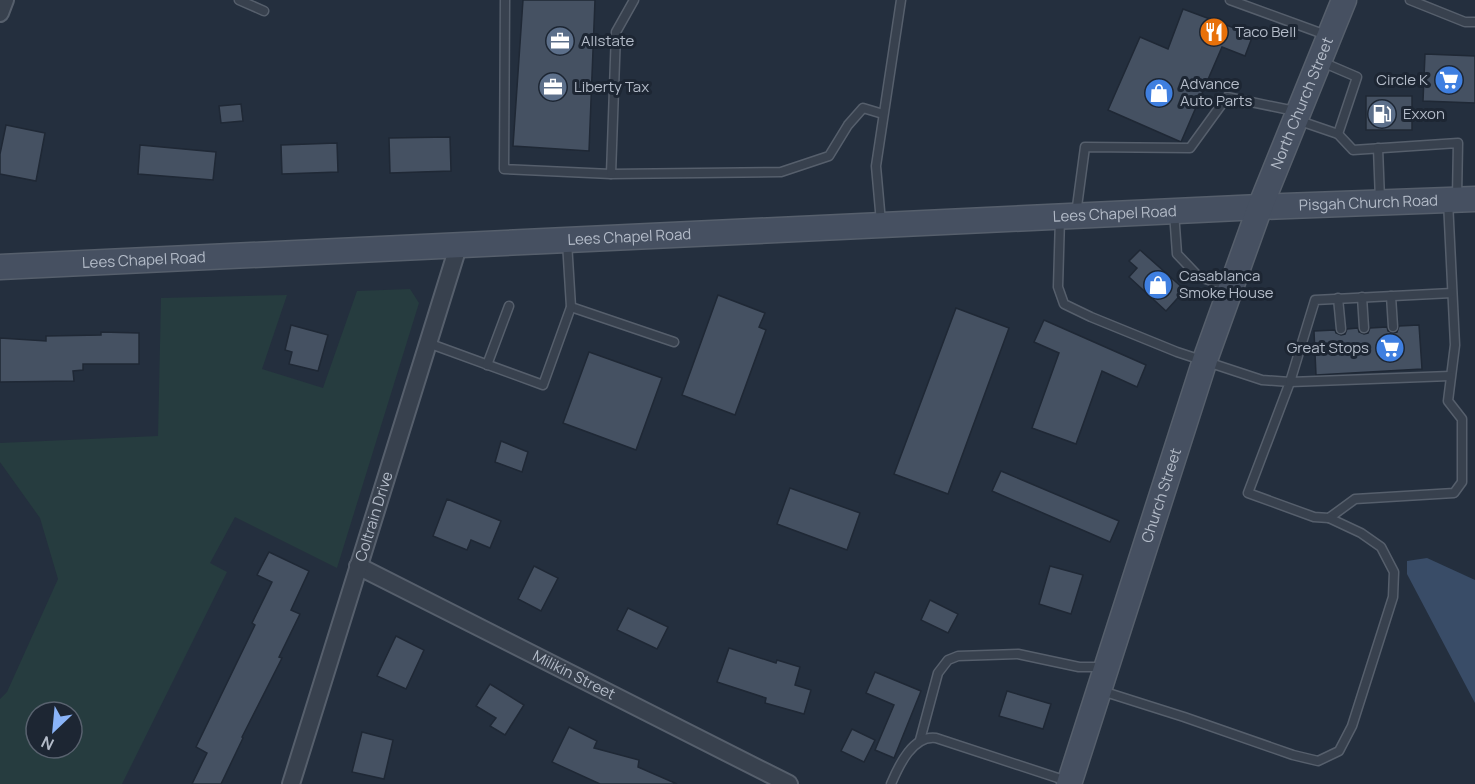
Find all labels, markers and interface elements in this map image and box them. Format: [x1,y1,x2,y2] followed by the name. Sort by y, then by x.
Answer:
[1198,16,1230,48] restaurant icon: Taco Bell
[1235,21,1296,42] place label: Taco Bell
[544,25,576,57] office icon: Allstate
[581,30,634,51] place label: Allstate
[1266,34,1338,172] street label: North Church Street
[1433,64,1465,96] supermarket icon: Circle K
[1376,69,1428,90] place label: Circle K
[537,71,569,103] office icon: Liberty Tax
[1180,73,1252,111] place label: Advance Auto Parts
[574,76,649,97] place label: Liberty Tax
[1143,77,1175,109] shop icon: Advance Auto Parts
[1366,98,1398,130] fuel station icon: Exxon
[1403,103,1445,124] place label: Exxon
[1299,189,1438,216] street label: Pisgah Church Road
[1052,200,1177,227] street label: Lees Chapel Road
[567,223,692,250] street label: Lees Chapel Road
[81,246,206,273] street label: Lees Chapel Road
[1179,265,1274,303] place label: Casablanca Smoke House
[1142,269,1174,301] shop icon: Casablanca Smoke House
[1374,332,1406,364] supermarket icon: Great Stops
[1287,337,1369,358] place label: Great Stops
[1136,445,1186,545] street label: Church Street
[350,469,398,564] street label: Coltrain Drive
[529,645,619,704] street label: Milikin Street
[24,700,84,760] north arrow
[37,731,57,756] text: N

